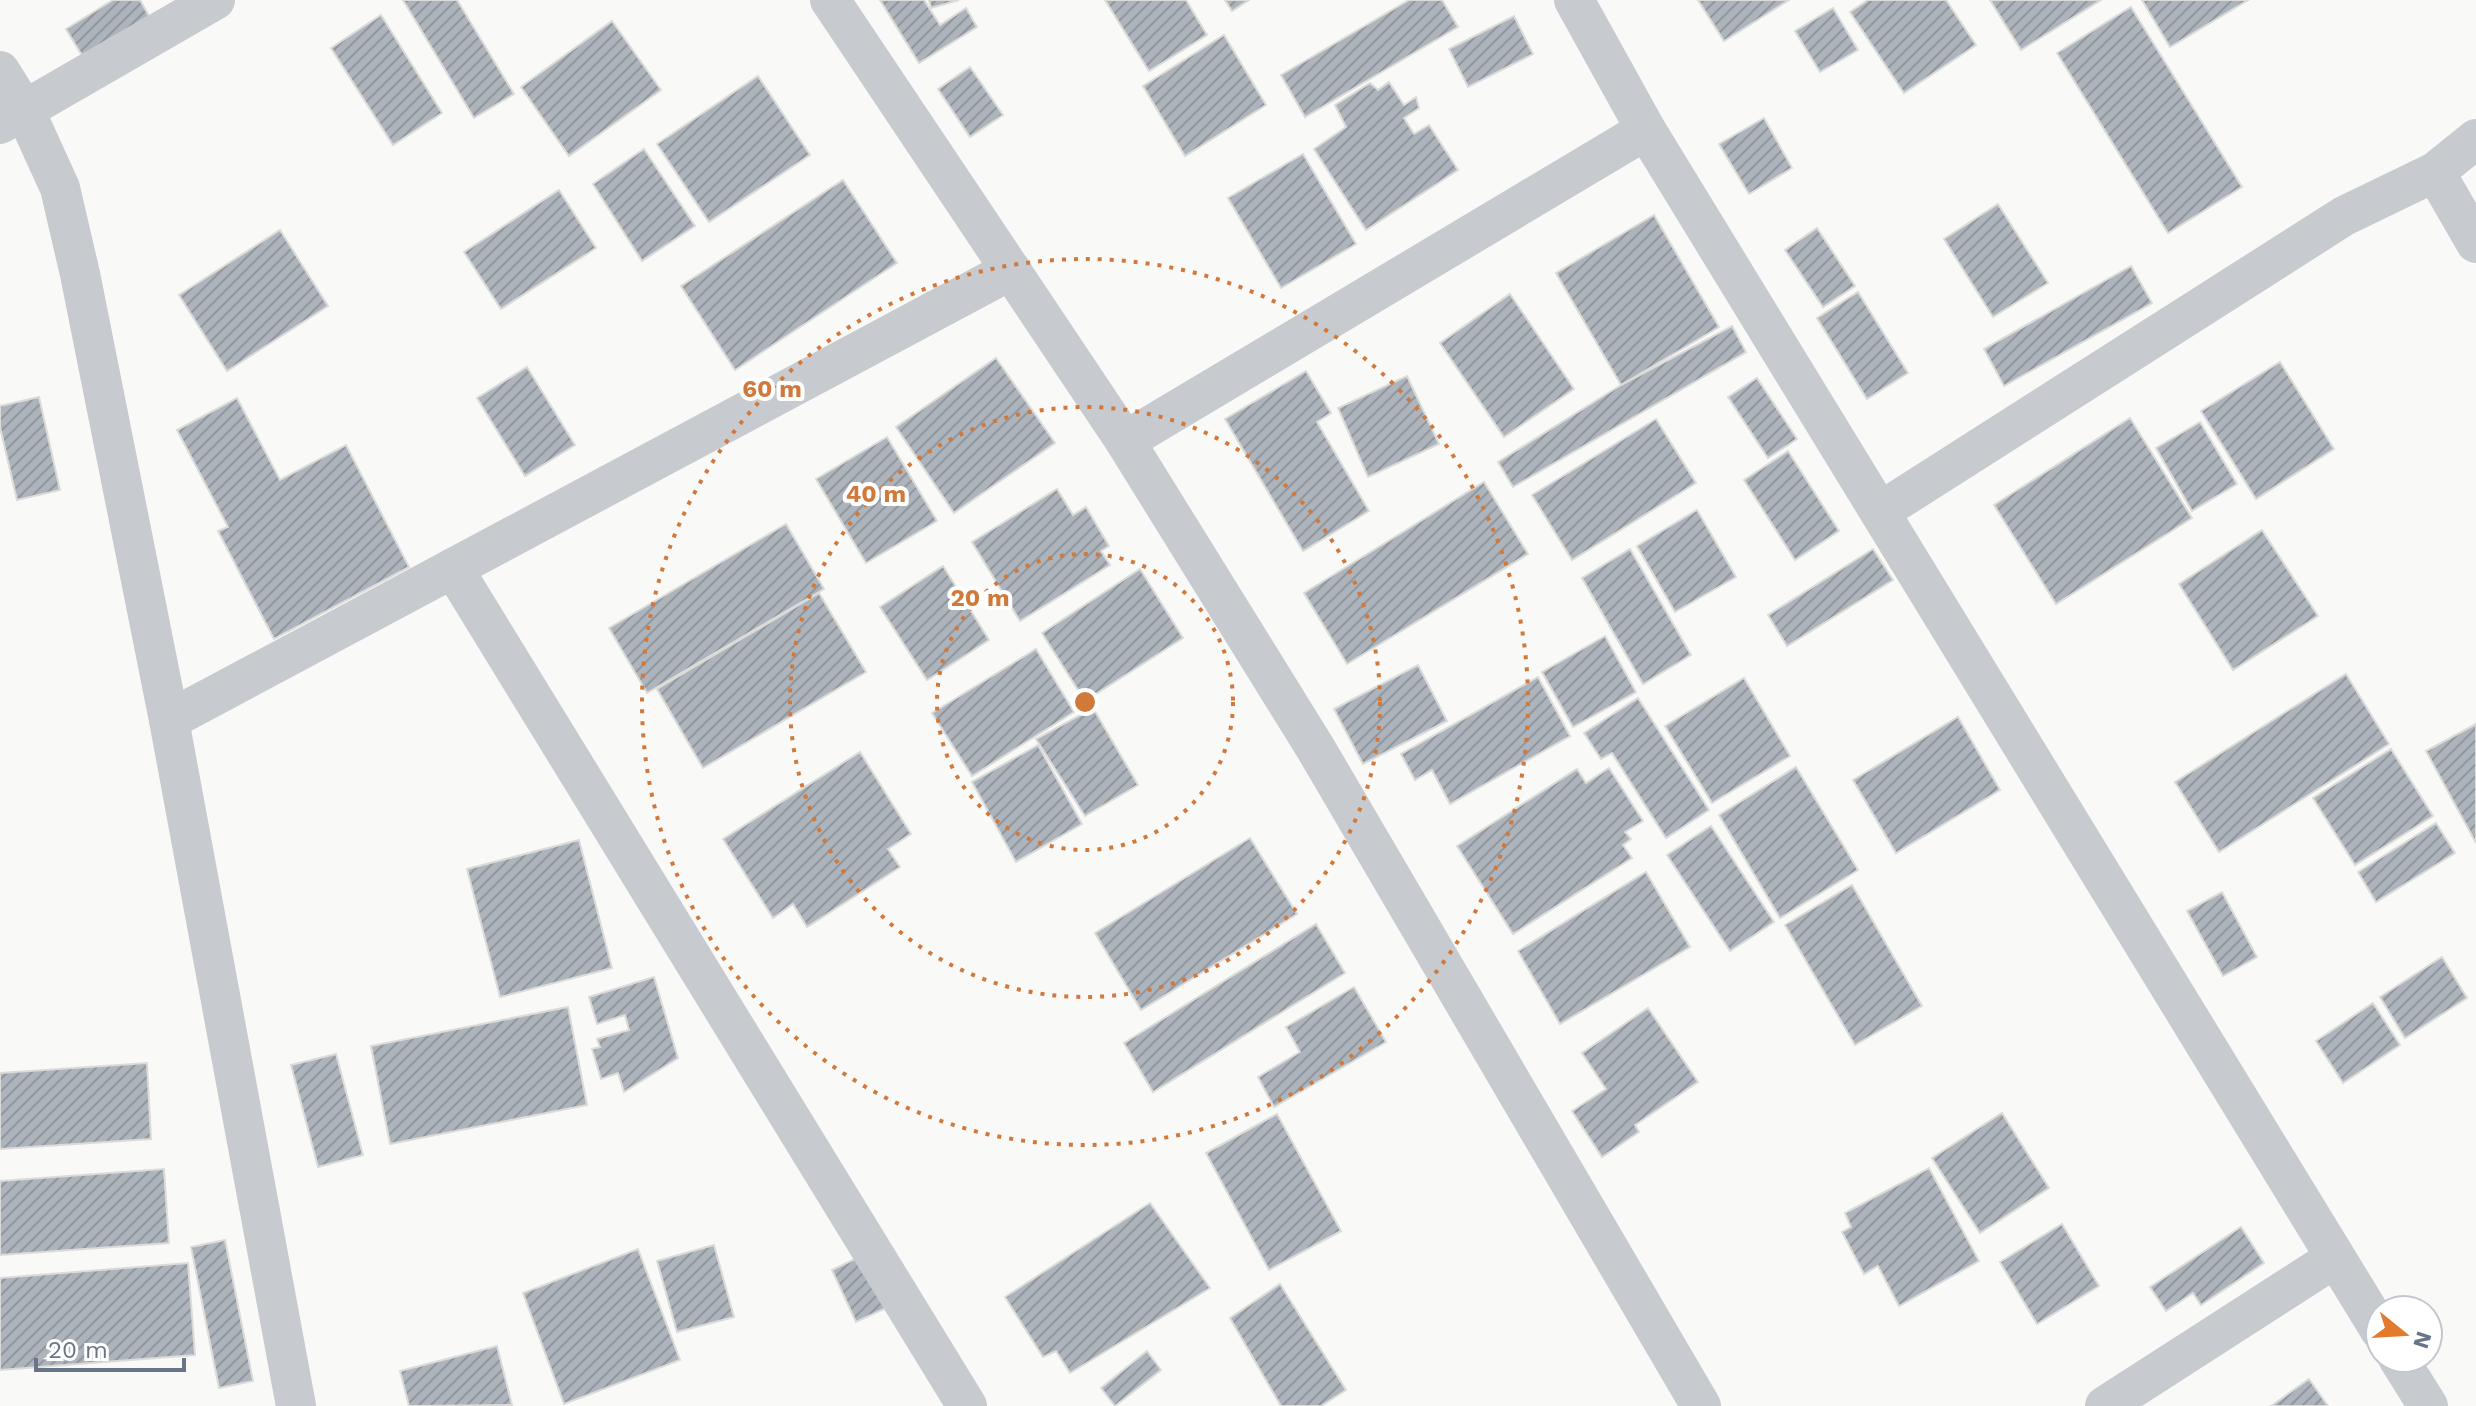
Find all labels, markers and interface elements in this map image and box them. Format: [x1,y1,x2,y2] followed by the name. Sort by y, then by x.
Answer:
[742,375,802,403] text: 60 m
[846,480,906,508] text: 40 m
[950,584,1010,612] text: 20 m
[1071,688,1099,716] centre of rings
[2364,1294,2444,1374] north arrow
[36,1322,184,1372] scale bar
[2408,1328,2437,1352] text: N
[48,1336,108,1364] text: 20 m

